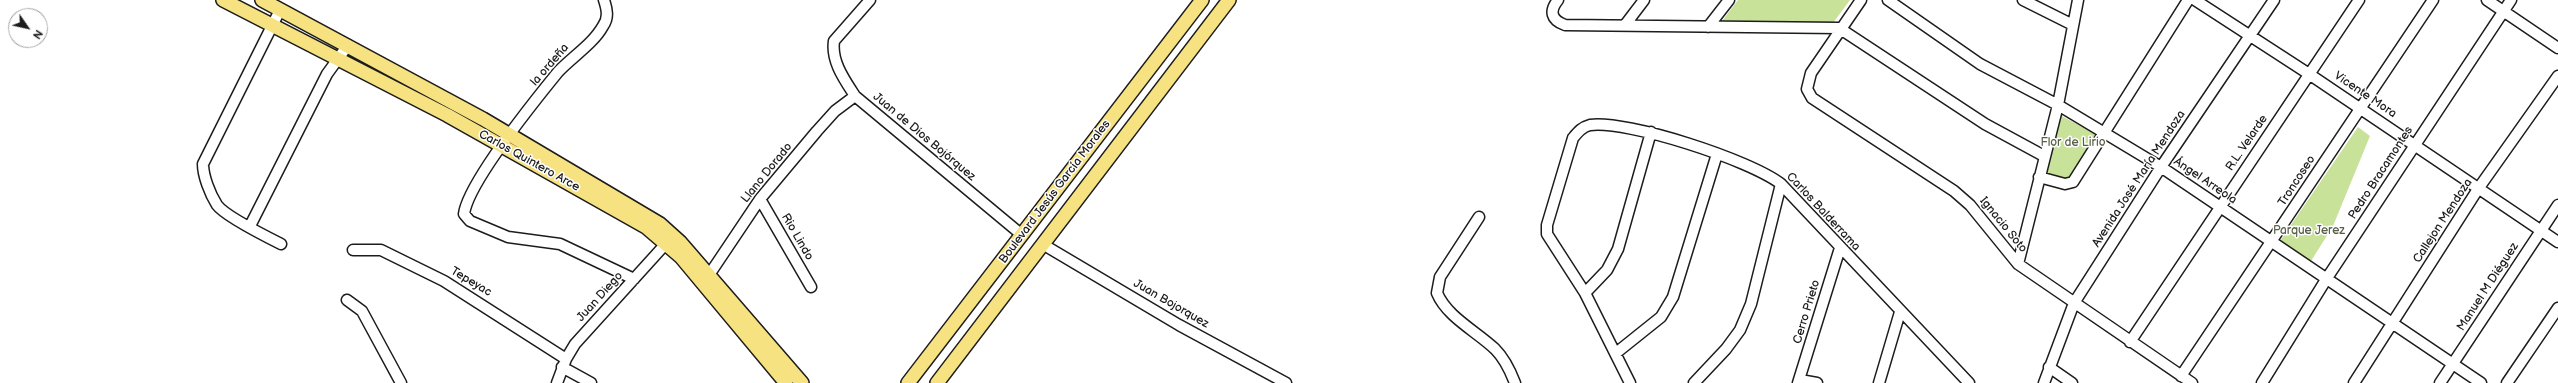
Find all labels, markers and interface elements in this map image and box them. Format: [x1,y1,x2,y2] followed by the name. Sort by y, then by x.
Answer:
[8,8,48,48] north arrow
[30,27,45,41] text: N
[528,41,572,89] street label: la ordeña
[2331,69,2399,121] street label: Vicente Mora
[870,90,978,184] street label: Juan de Dios Bojórquez
[2089,108,2189,250] street label: Avenida José María Mendoza
[2223,112,2271,174] street label: R.L. Velarde
[996,118,1114,266] street label: Boulevard Jesús García Morales
[2346,124,2416,222] street label: Pedro Bracamontes
[476,127,582,195] street label: Carlos Quintero Arce
[2040,136,2106,150] park label: Flor de Lirio
[738,140,796,206] street label: Llano Dorado
[2275,153,2319,209] street label: Troncoseo
[2171,155,2239,207] street label: Ángel Arreola
[1783,170,1863,254] street label: Carlos Balderrama
[2410,176,2476,266] street label: Callejon Mendoza
[1976,194,2030,256] street label: Ignacio Soto
[778,211,816,263] street label: Rio Lindo
[2273,224,2345,238] park label: Parque Jerez
[2454,240,2522,334] street label: Manuel M Diéguez
[448,264,494,300] street label: Tepeyac
[574,269,626,325] street label: Juan Diego
[1131,277,1211,331] street label: Juan Bojorquez
[1790,278,1824,346] street label: Cerro Prieto

